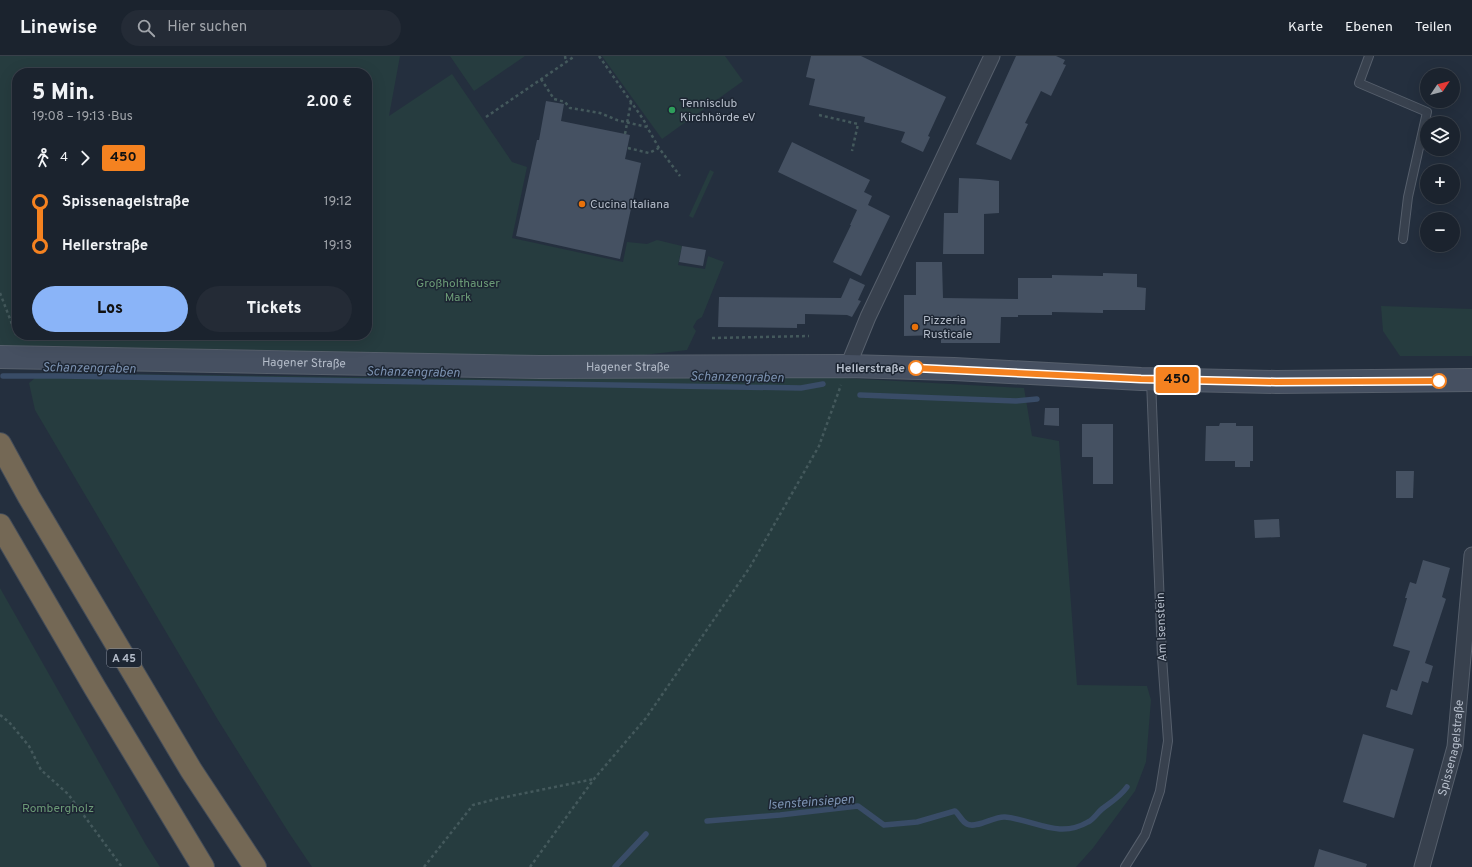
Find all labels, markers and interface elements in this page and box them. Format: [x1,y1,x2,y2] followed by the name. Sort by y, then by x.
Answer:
[121,10,401,46] search box
[20,16,97,40] text: Linewise
[135,17,157,39] icon: search
[167,18,247,37] text: Hier suchen
[1288,19,1323,36] text: Karte
[1345,19,1393,36] text: Ebenen
[1415,19,1452,36] text: Teilen
[1420,68,1460,108] north arrow
[1420,68,1460,252] map controls
[32,80,94,107] text: 5 Min.
[306,93,352,112] text: 2.00 €
[680,96,756,126] place label: Tennisclub Kirchhörde eV
[667,105,677,115] marker: Tennisclub Kirchhörde eV
[32,109,133,125] text: 19:08 – 19:13 · Bus
[1420,116,1460,156] button: layers
[32,147,54,169] icon: walk
[74,147,96,169] icon: forward
[110,149,137,166] text: 450
[60,150,68,166] text: 4
[1420,164,1460,204] button: +
[62,193,190,212] text: Spissenagelstraße
[324,194,352,210] text: 19:12
[590,197,669,213] place label: Cucina Italiana
[577,199,587,209] marker: Cucina Italiana
[1420,212,1460,252] button: −
[62,237,148,256] text: Hellerstraße
[324,238,352,254] text: 19:13
[416,276,500,306] park label: Großholthauser Mark
[32,286,188,332] button: Los
[196,286,352,332] button: Tickets
[923,313,972,343] place label: Pizzeria Rusticale
[910,322,920,332] marker: Pizzeria Rusticale
[262,355,346,372] street label: Hagener Straße
[42,360,136,378] water label: Schanzengraben
[586,360,670,376] street label: Hagener Straße
[908,360,924,376] marker: Hellerstraße
[836,361,905,377] place label: Hellerstraße
[366,364,460,382] water label: Schanzengraben
[1154,367,1200,393] line badge: 450
[690,369,784,387] water label: Schanzengraben
[1164,371,1190,388] text: 450
[1431,373,1447,389] unlabelled marker
[1153,592,1171,662] street label: Am Isenstein
[107,649,141,667] road number: A 45
[1435,699,1468,798] street label: Spissenagelstraße
[767,792,855,814] water label: Isensteinsiepen
[22,801,94,817] park label: Rombergholz

